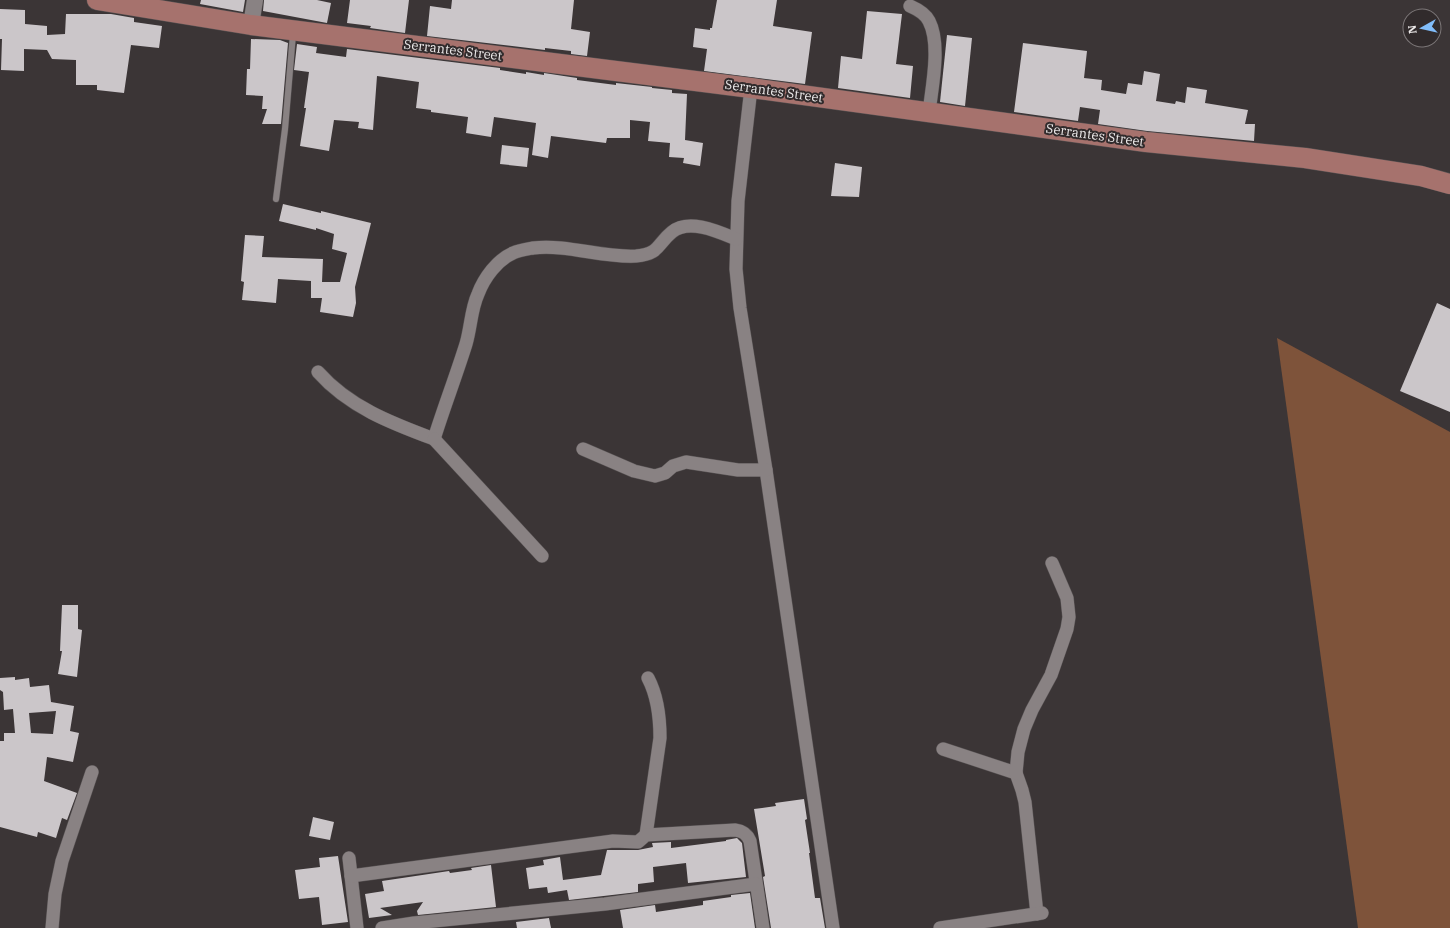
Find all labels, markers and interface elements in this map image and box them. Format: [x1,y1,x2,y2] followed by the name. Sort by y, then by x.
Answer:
[1402,8,1442,48] north arrow
[1405,24,1420,35] text: N
[403,36,504,65] street label: Serrantes Street
[724,76,825,106] street label: Serrantes Street
[1045,120,1146,150] street label: Serrantes Street

